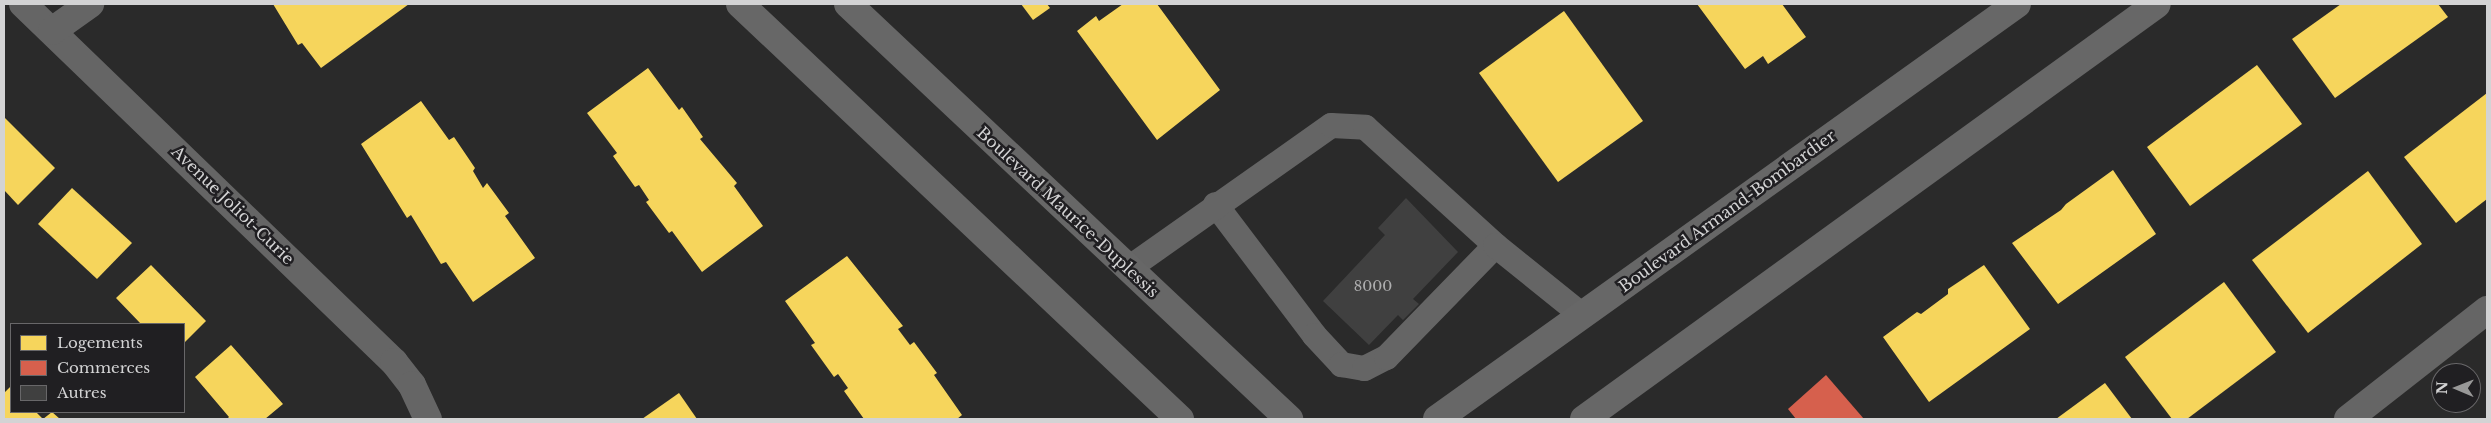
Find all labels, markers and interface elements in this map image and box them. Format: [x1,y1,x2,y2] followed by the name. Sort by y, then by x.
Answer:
[973,123,1163,301] street label: Boulevard Maurice-Duplessis
[1615,126,1839,296] street label: Boulevard Armand-Bombardier
[168,142,298,268] street label: Avenue Joliot-Curie
[1354,278,1392,294] house number: 8000
[10,323,185,413] legend
[57,333,143,352] text: Logements
[57,358,150,377] text: Commerces
[2431,363,2481,413] north arrow
[2433,381,2451,395] text: N
[57,383,107,402] text: Autres

